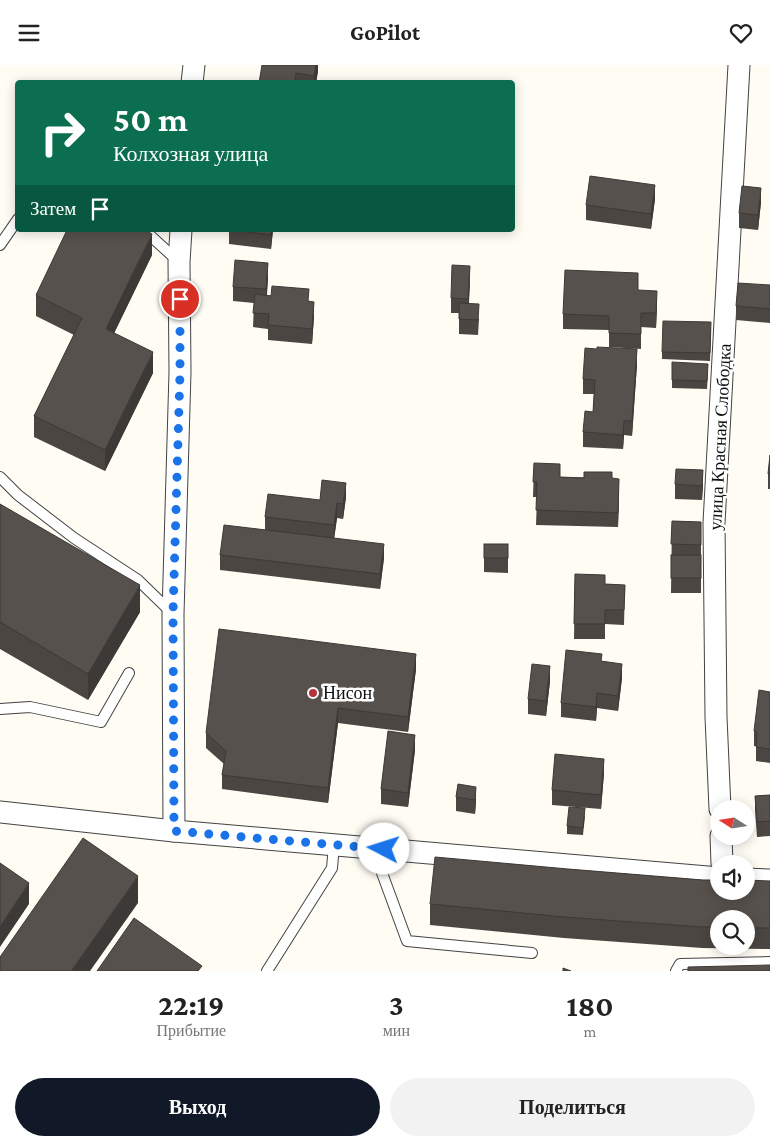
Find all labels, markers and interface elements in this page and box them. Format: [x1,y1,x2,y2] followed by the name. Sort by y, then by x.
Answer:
[15,19,43,47] icon: menu
[727,19,755,47] icon: heart
[350,20,420,45] text: GoPilot
[30,100,95,165] icon: right
[113,100,188,139] text: 50 m
[113,141,268,166] text: Колхозная улица
[86,195,114,223] icon: arrive
[30,198,76,219] text: Затем
[159,278,201,320] pin
[166,285,194,313] icon: arrive
[705,343,735,531] street label: улица Красная Слободка
[323,683,373,703] place label: Нисон
[307,687,319,699] marker: Нисон
[710,800,755,845] north arrow
[710,800,755,955] map controls
[357,822,409,874] position arrow
[710,855,755,900] button: sound
[710,910,755,955] button: search
[158,988,224,1021] text: 22:19
[389,988,404,1021] text: 3
[567,989,613,1022] text: 180
[157,1022,226,1039] text: Прибытие
[383,1022,410,1039] text: мин
[584,1023,596,1040] text: m
[15,1078,380,1136] button: Выход
[390,1078,755,1136] button: Поделиться

